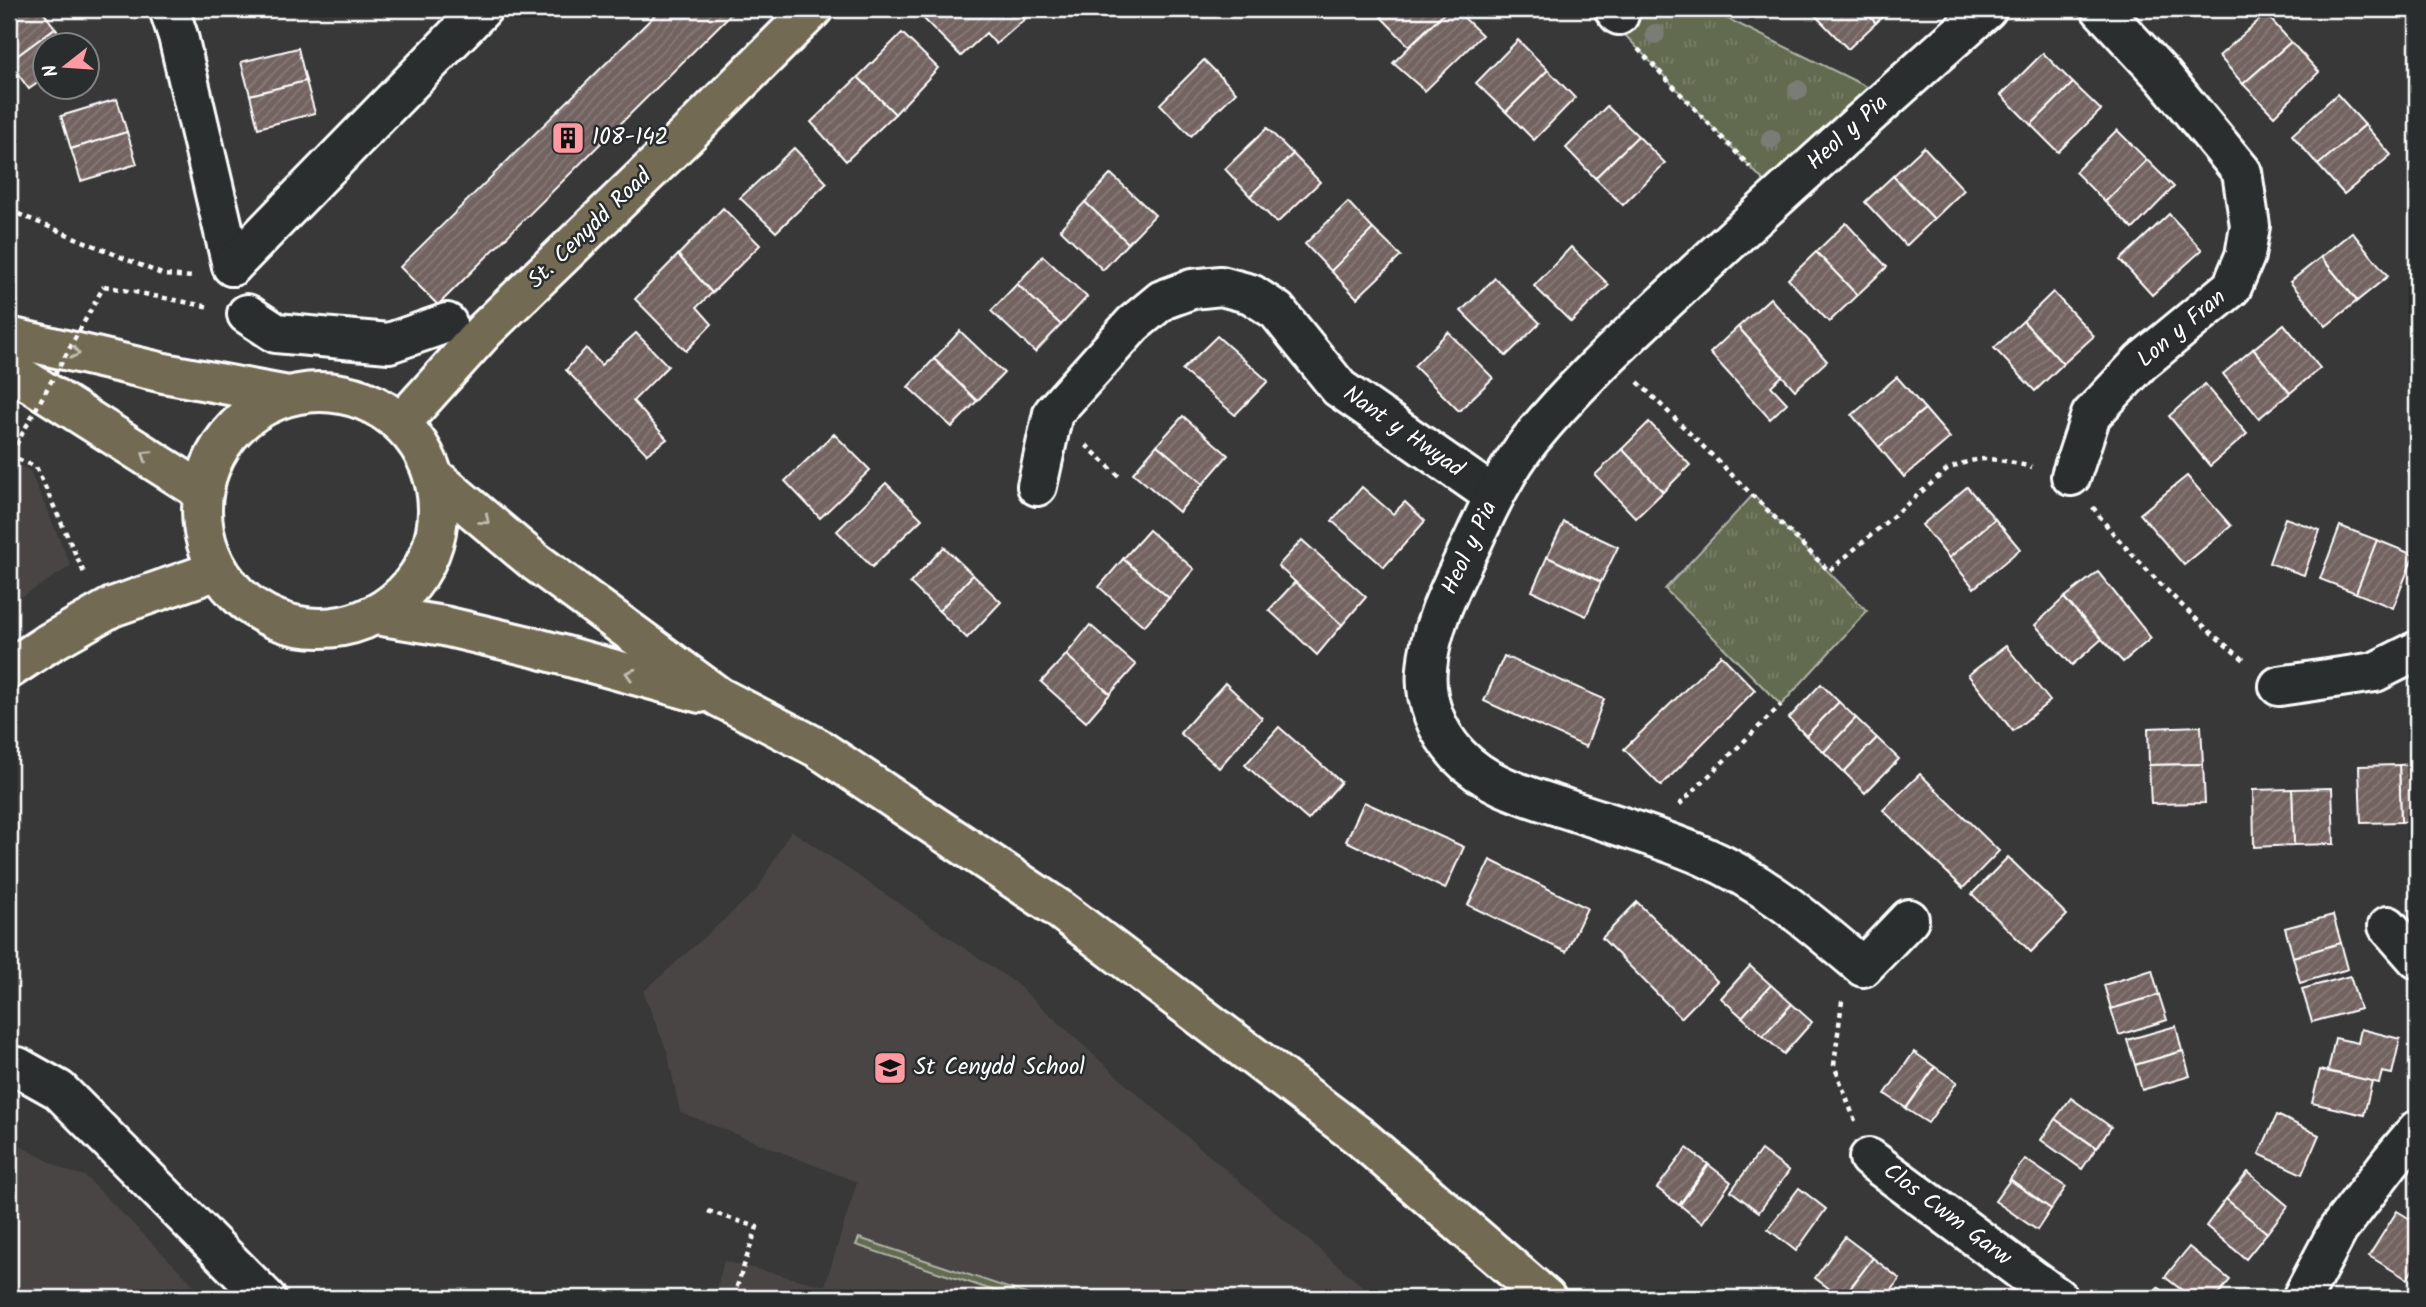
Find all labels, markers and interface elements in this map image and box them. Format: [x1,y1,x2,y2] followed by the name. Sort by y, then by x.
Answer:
[32,32,102,102] north arrow
[36,60,68,81] text: N
[1799,86,1897,180] street label: Heol y Pia
[549,119,587,157] building icon: 108-142
[592,120,668,156] place label: 108-142
[519,160,661,298] street label: St. Cenydd Road
[2129,281,2235,377] street label: Lon y Fran
[69,344,81,359] one-way arrow
[1335,377,1471,487] street label: Nant y Hwyad
[141,451,154,464] one-way arrow
[1433,495,1507,601] street label: Heol y Pia
[477,512,490,524] one-way arrow
[624,668,636,683] one-way arrow
[871,1049,909,1087] school or university icon: St Cenydd School
[914,1050,1085,1086] place label: St Cenydd School
[1875,1154,2020,1276] street label: Clos Cwm Garw

